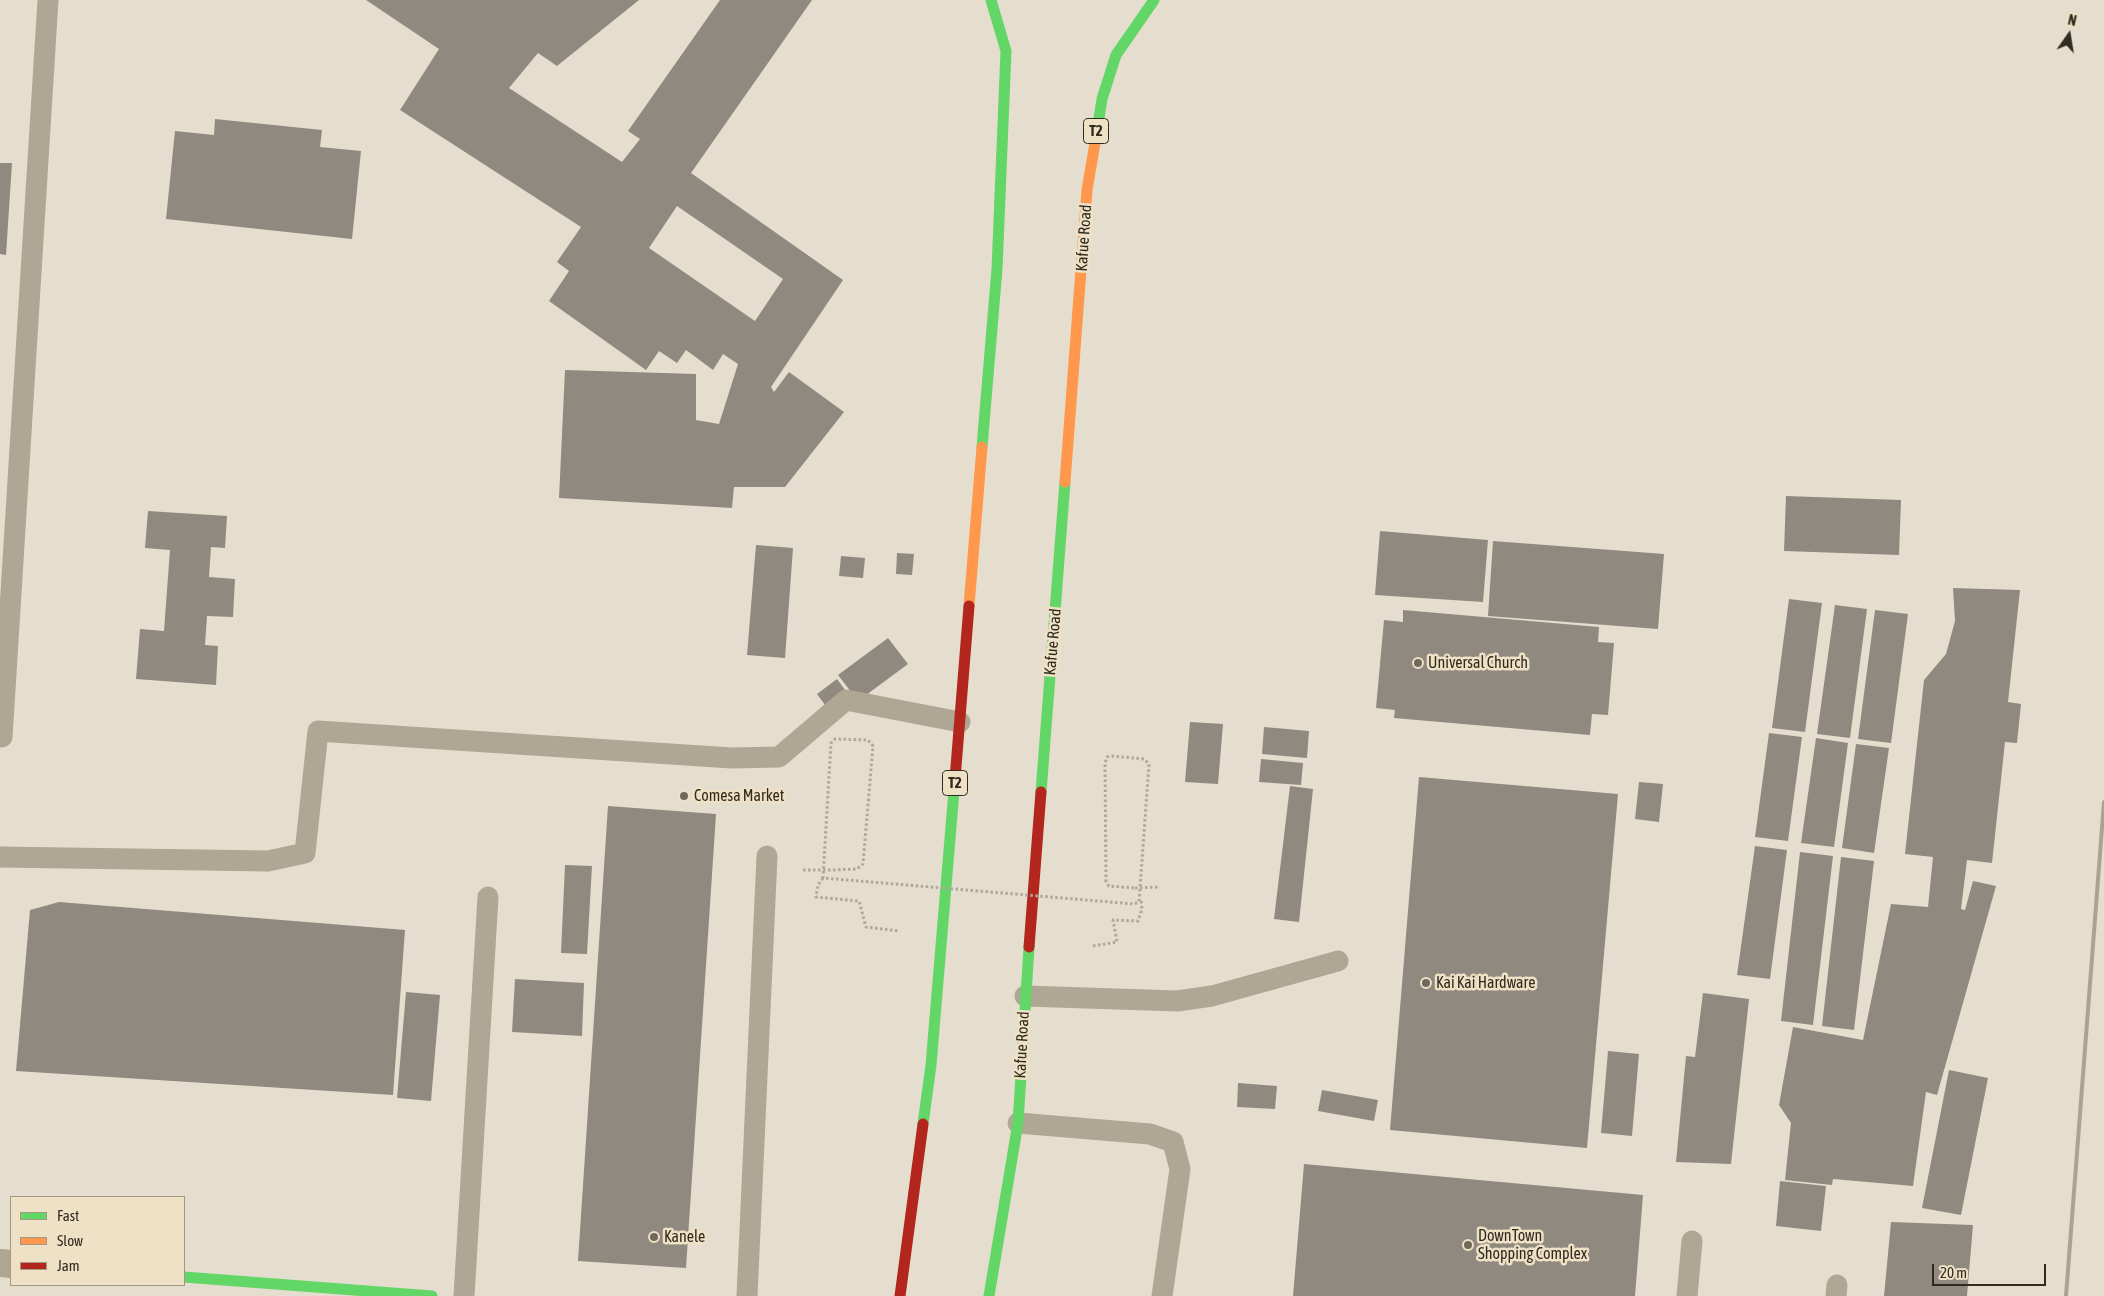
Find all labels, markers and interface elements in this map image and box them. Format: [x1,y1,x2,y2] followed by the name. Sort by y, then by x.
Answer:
[2044,10,2094,60] north arrow
[2067,12,2078,29] text: N
[1084,118,1108,144] road number: T2
[1072,204,1096,272] street label: Kafue Road
[1041,608,1065,676] street label: Kafue Road
[1428,653,1528,673] place label: Universal Church
[1412,657,1424,669] marker: Universal Church
[942,770,968,796] road number: T2
[694,786,784,806] place label: Comesa Market
[678,790,690,802] marker: Comesa Market
[1436,973,1536,993] place label: Kai Kai Hardware
[1420,977,1432,989] marker: Kai Kai Hardware
[1011,1011,1033,1079] street label: Kafue Road
[10,1196,185,1286] legend
[57,1207,79,1224] text: Fast
[1478,1226,1587,1264] place label: DownTown Shopping Complex
[664,1227,705,1247] place label: Kanele
[648,1231,660,1243] marker: Kanele
[57,1232,83,1249] text: Slow
[1462,1239,1474,1251] marker: DownTown Shopping Complex
[1934,1254,2048,1286] scale bar
[57,1257,80,1274] text: Jam
[1940,1264,1967,1281] text: 20 m

